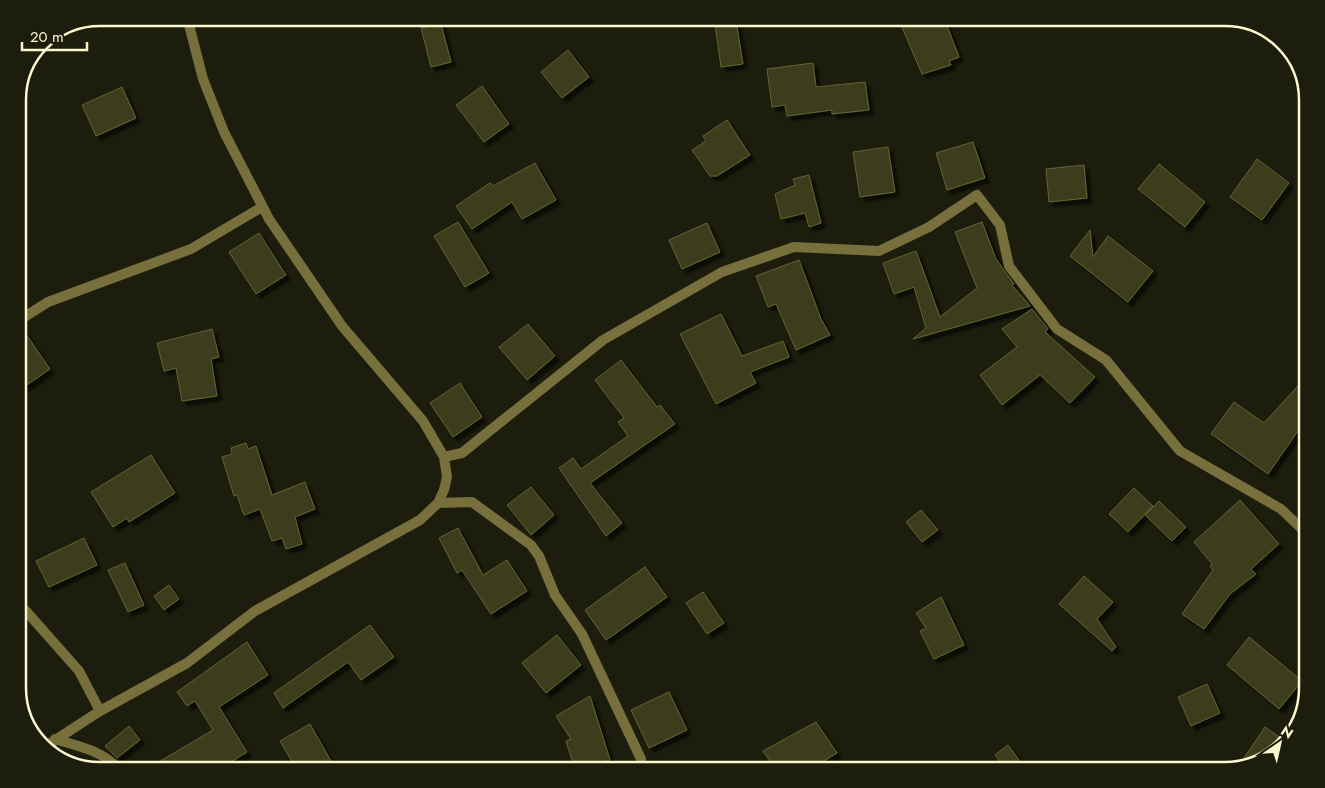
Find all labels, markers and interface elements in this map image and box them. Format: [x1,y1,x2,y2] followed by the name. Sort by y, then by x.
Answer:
[22,20,88,52] scale bar
[30,26,64,48] text: 20 m
[1255,718,1305,768] north arrow
[1277,721,1297,744] text: N

